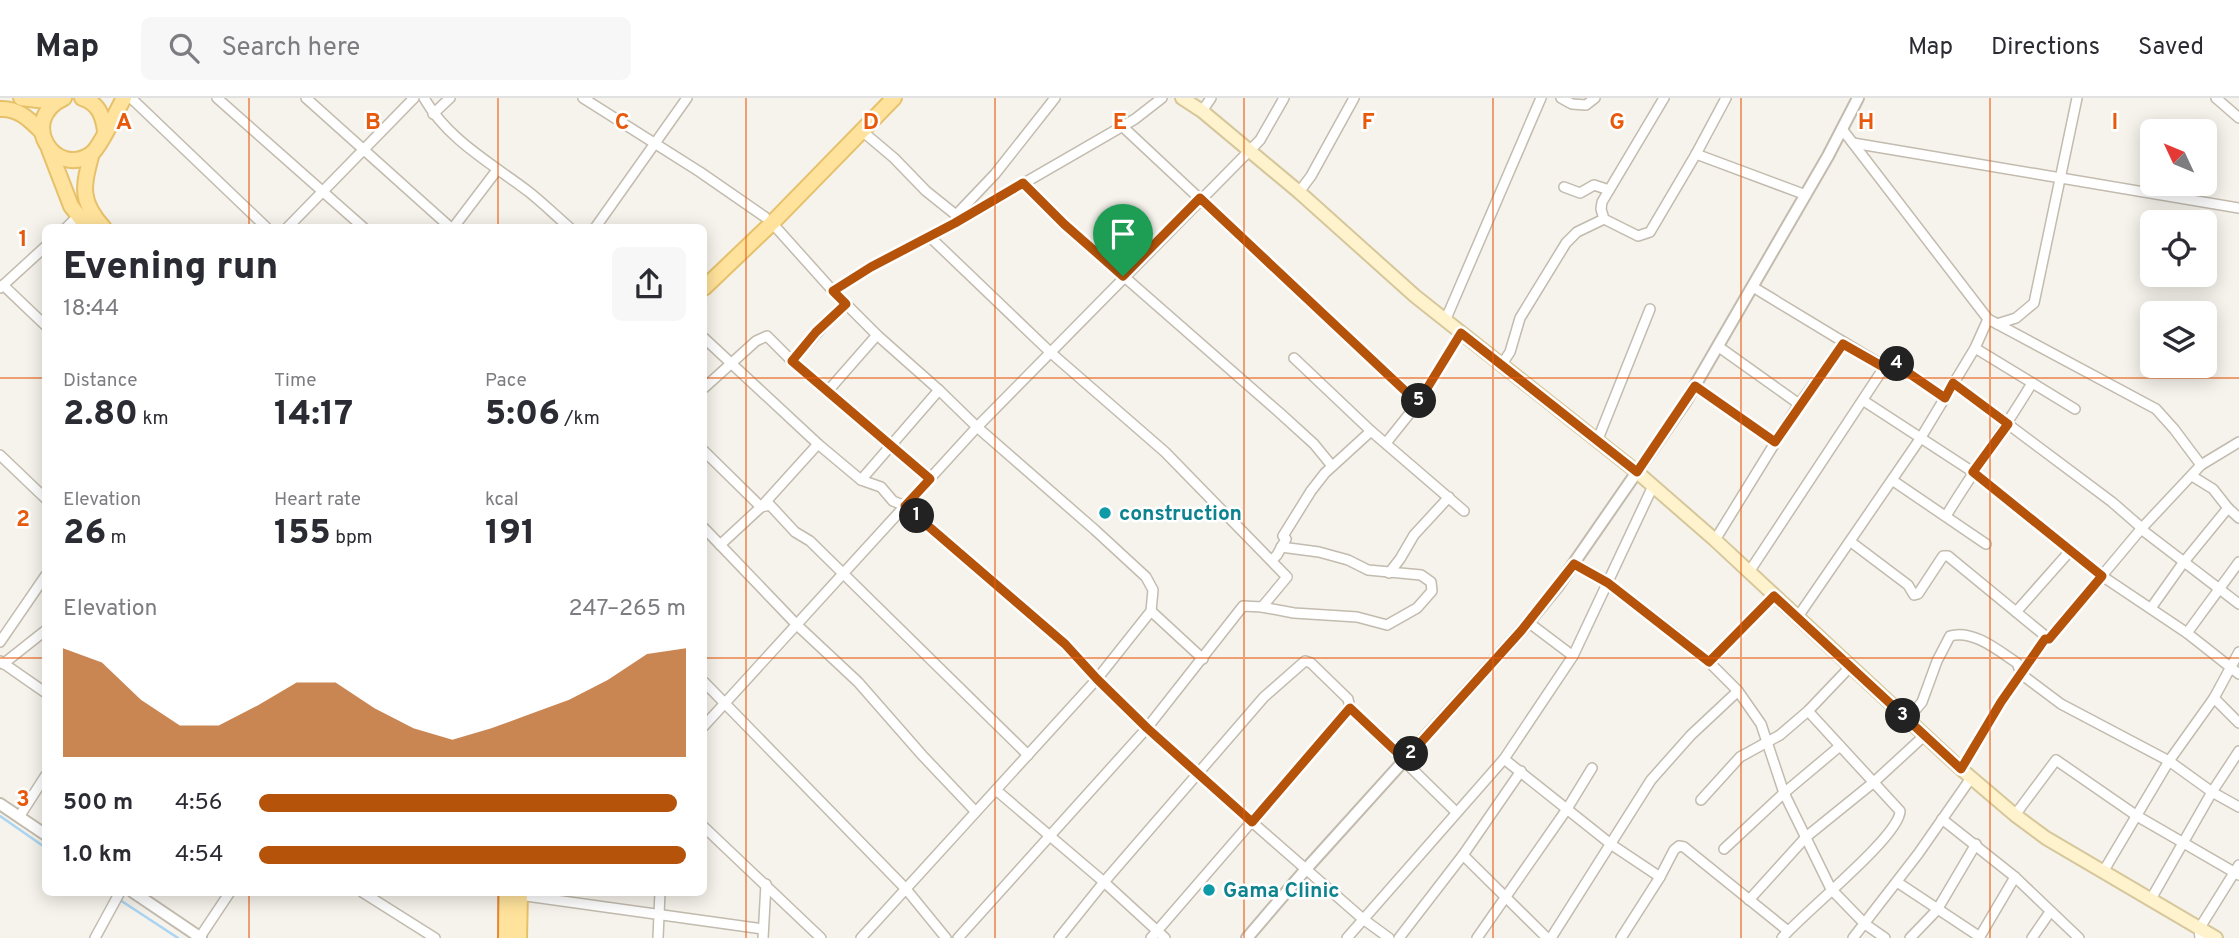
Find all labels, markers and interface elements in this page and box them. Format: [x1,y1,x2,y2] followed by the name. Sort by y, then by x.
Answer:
[141,17,631,80] search box
[35,27,99,69] text: Map
[165,29,203,67] icon: search
[221,32,360,65] text: Search here
[1908,33,1953,63] text: Map
[1991,33,2100,63] text: Directions
[2138,33,2204,63] text: Saved
[116,109,132,138] text: A
[365,109,381,138] text: B
[615,109,629,138] text: C
[863,109,879,138] text: D
[1113,109,1127,138] text: E
[1361,109,1375,138] text: F
[1609,109,1625,138] text: G
[1858,109,1874,138] text: H
[2112,109,2118,138] text: I
[2140,119,2217,196] north arrow
[2140,119,2217,378] map controls
[1093,204,1153,276] pin
[2140,210,2217,287] button: locate
[1104,215,1142,253] icon: arrive
[18,226,28,255] text: 1
[63,244,278,293] text: Evening run
[612,247,686,321] button: share
[63,295,119,324] text: 18:44
[2140,301,2217,378] button: layers
[1880,346,1914,382] pin: 4
[1890,351,1903,375] text: 4
[63,369,138,393] text: Distance
[274,369,317,393] text: Time
[485,369,527,393] text: Pace
[1402,384,1436,418] pin: 5
[1413,388,1424,412] text: 5
[63,393,138,437] text: 2.80
[274,393,353,437] text: 14:17
[485,393,560,437] text: 5:06
[138,407,169,431] text: km
[560,407,600,431] text: /km
[63,488,141,512] text: Elevation
[274,488,361,512] text: Heart rate
[485,488,519,512] text: kcal
[900,498,934,534] pin: 1
[1119,501,1242,528] place label: construction
[913,503,920,527] text: 1
[1097,505,1113,521] marker: construction
[16,506,30,535] text: 2
[63,512,106,556] text: 26
[274,512,331,556] text: 155
[485,512,535,556] text: 191
[106,526,127,550] text: m
[331,526,373,550] text: bpm
[63,595,158,624] text: Elevation
[569,595,686,624] text: 247–265 m
[1885,698,1920,734] pin: 3
[1897,703,1908,727] text: 3
[1394,736,1428,772] pin: 2
[1405,741,1416,765] text: 2
[16,786,30,815] text: 3
[63,789,133,818] text: 500 m
[175,789,222,818] text: 4:56
[63,841,132,870] text: 1.0 km
[175,841,223,870] text: 4:54
[1223,878,1340,905] place label: Gama Clinic
[1201,882,1217,898] marker: Gama Clinic

